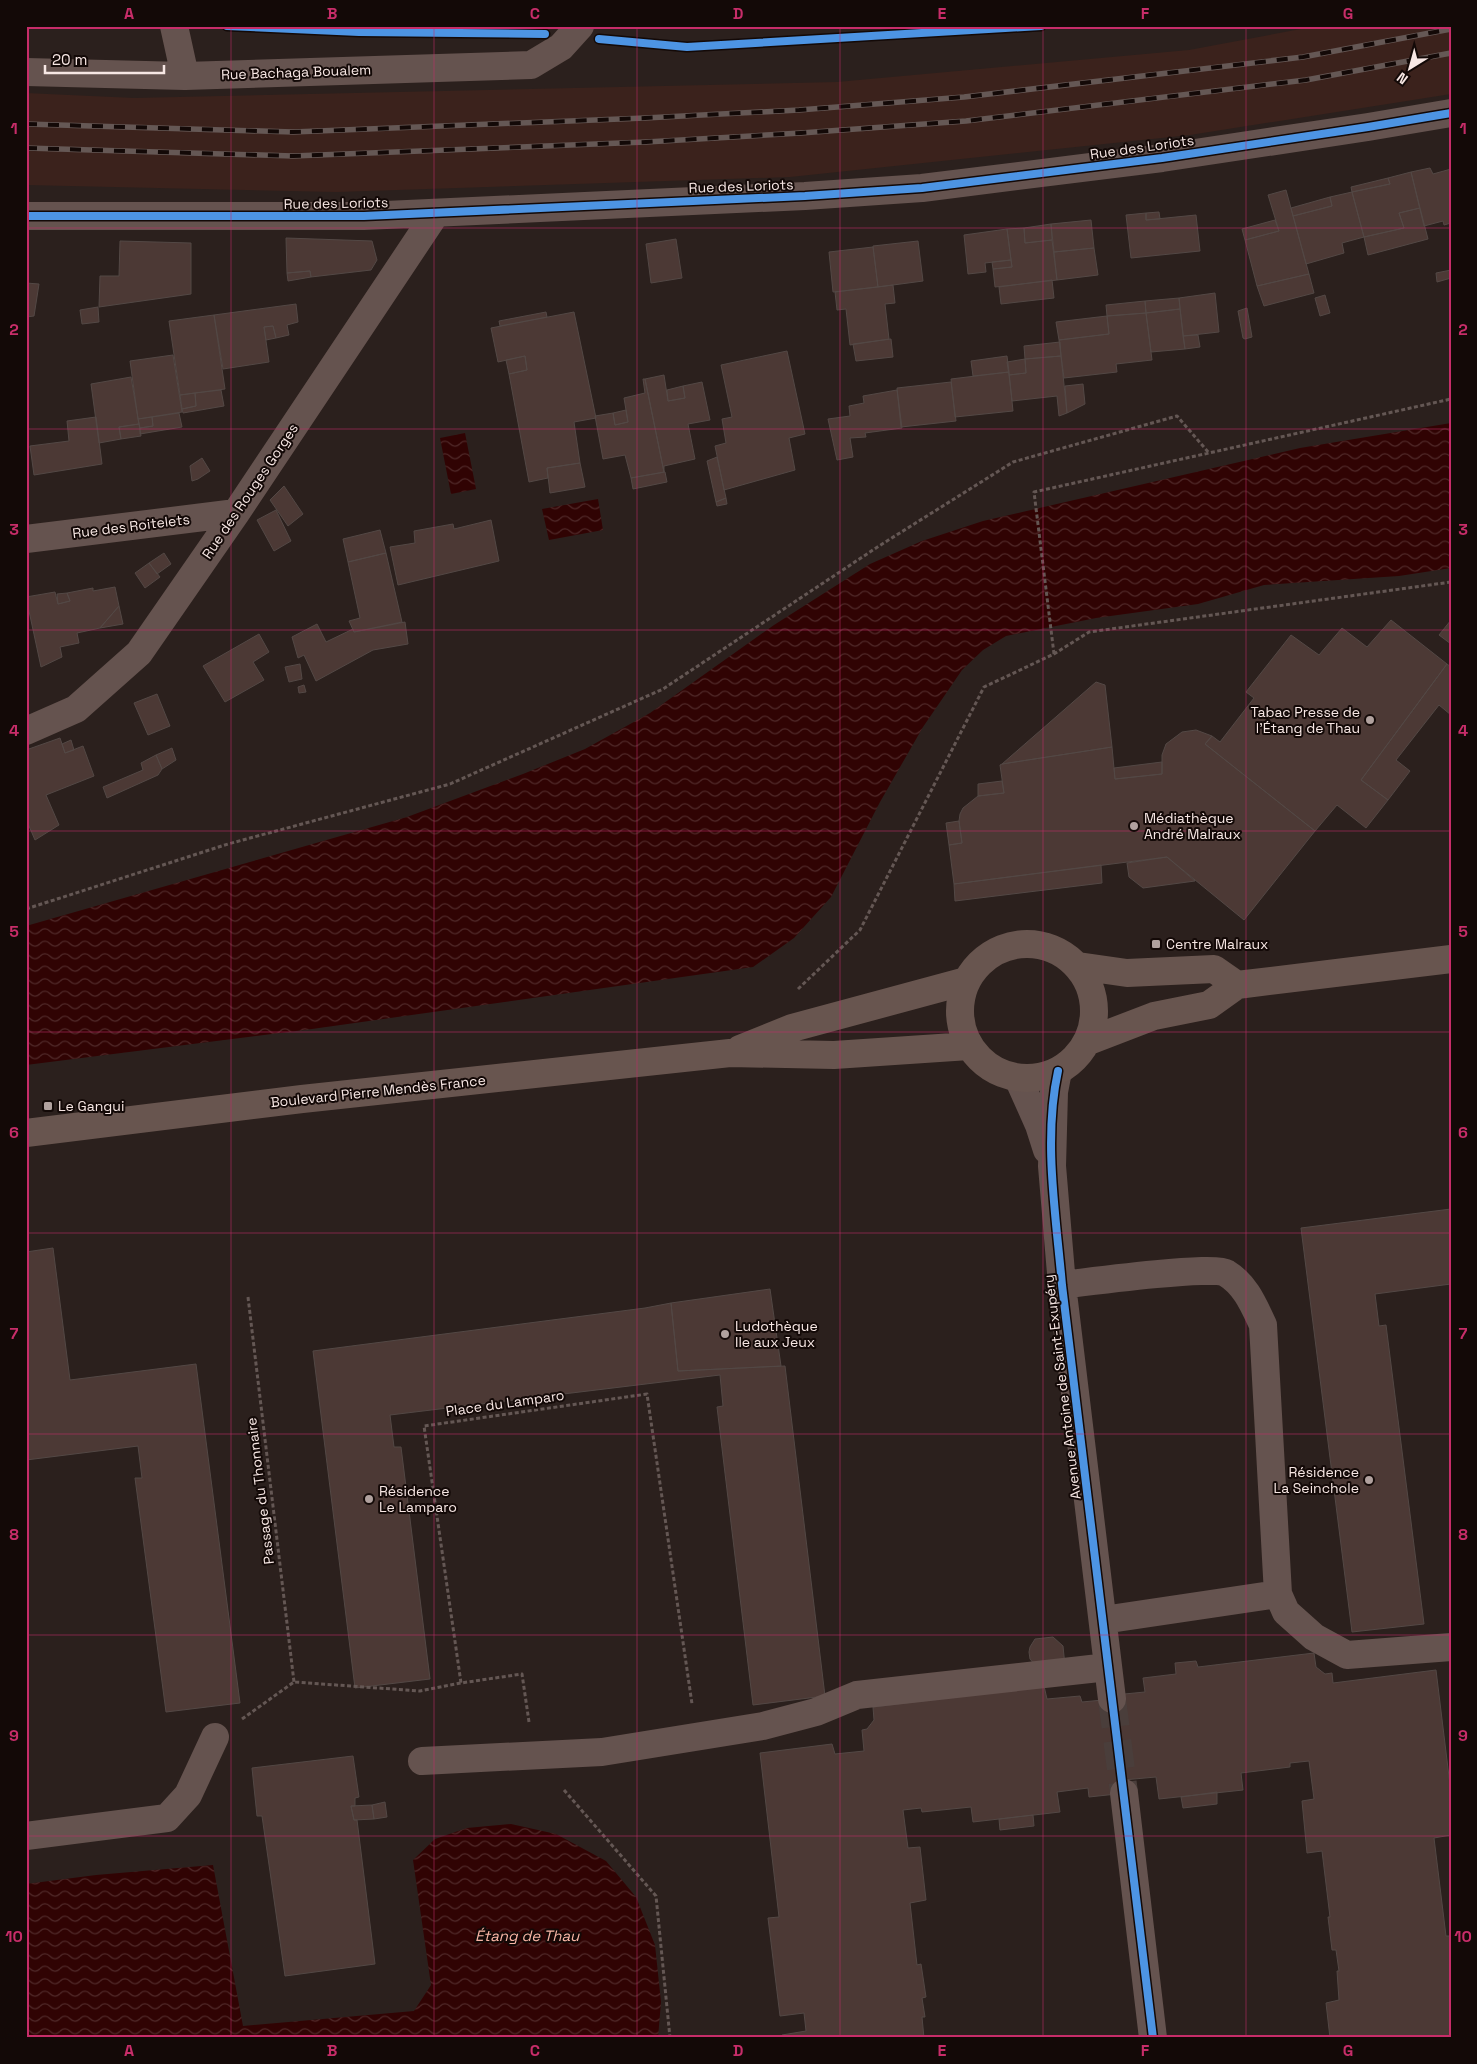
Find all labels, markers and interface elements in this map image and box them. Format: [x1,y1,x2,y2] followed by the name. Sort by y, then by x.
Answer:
[124,3,134,24] text: A
[327,3,337,24] text: B
[530,3,540,24] text: C
[733,3,743,24] text: D
[938,3,947,24] text: E
[1141,3,1150,24] text: F
[1343,3,1353,24] text: G
[45,42,164,74] scale bar
[1384,42,1434,92] north arrow
[52,50,87,69] text: 20 m
[221,60,371,84] street label: Rue Bachaga Boualem
[1393,68,1411,88] text: N
[10,118,18,139] text: 1
[1459,118,1467,139] text: 1
[1089,131,1195,163] street label: Rue des Loriots
[688,175,794,197] street label: Rue des Loriots
[283,193,389,213] street label: Rue des Loriots
[9,319,19,340] text: 2
[1458,319,1468,340] text: 2
[198,420,302,562] street label: Rue des Rouges Gorges
[71,510,191,542] street label: Rue des Roitelets
[9,519,19,540] text: 3
[1458,519,1468,540] text: 3
[1250,703,1360,737] place label: Tabac Presse de l'Étang de Thau
[1364,714,1376,726] marker: Tabac Presse de l'Étang de Thau
[9,720,19,741] text: 4
[1458,720,1468,741] text: 4
[1144,809,1241,843] place label: Médiathèque André Malraux
[1128,820,1140,832] marker: Médiathèque André Malraux
[9,921,19,942] text: 5
[1458,921,1468,942] text: 5
[1166,935,1268,953] place label: Centre Malraux
[1150,938,1162,950] marker: Centre Malraux
[269,1071,487,1111] street label: Boulevard Pierre Mendès France
[58,1097,124,1115] place label: Le Gangui
[42,1100,54,1112] marker: Le Gangui
[9,1122,19,1143] text: 6
[1458,1122,1468,1143] text: 6
[1039,1273,1085,1501] street label: Avenue Antoine de Saint-Exupéry
[735,1317,818,1351] place label: Ludothèque Ile aux Jeux
[10,1323,19,1344] text: 7
[1459,1323,1468,1344] text: 7
[719,1328,731,1340] marker: Ludothèque Ile aux Jeux
[445,1386,565,1420] street label: Place du Lamparo
[242,1416,278,1566] street label: Passage du Thonnaire
[1274,1463,1359,1497] place label: Résidence La Seinchole
[1363,1474,1375,1486] marker: Résidence La Seinchole
[379,1482,457,1516] place label: Résidence Le Lamparo
[363,1493,375,1505] marker: Résidence Le Lamparo
[9,1524,19,1545] text: 8
[1458,1524,1468,1545] text: 8
[9,1725,19,1746] text: 9
[1458,1725,1468,1746] text: 9
[5,1926,23,1947] text: 10
[475,1926,580,1945] water label: Étang de Thau
[1454,1926,1472,1947] text: 10
[124,2040,134,2061] text: A
[327,2040,337,2061] text: B
[530,2040,540,2061] text: C
[733,2040,743,2061] text: D
[938,2040,947,2061] text: E
[1141,2040,1150,2061] text: F
[1343,2040,1353,2061] text: G

